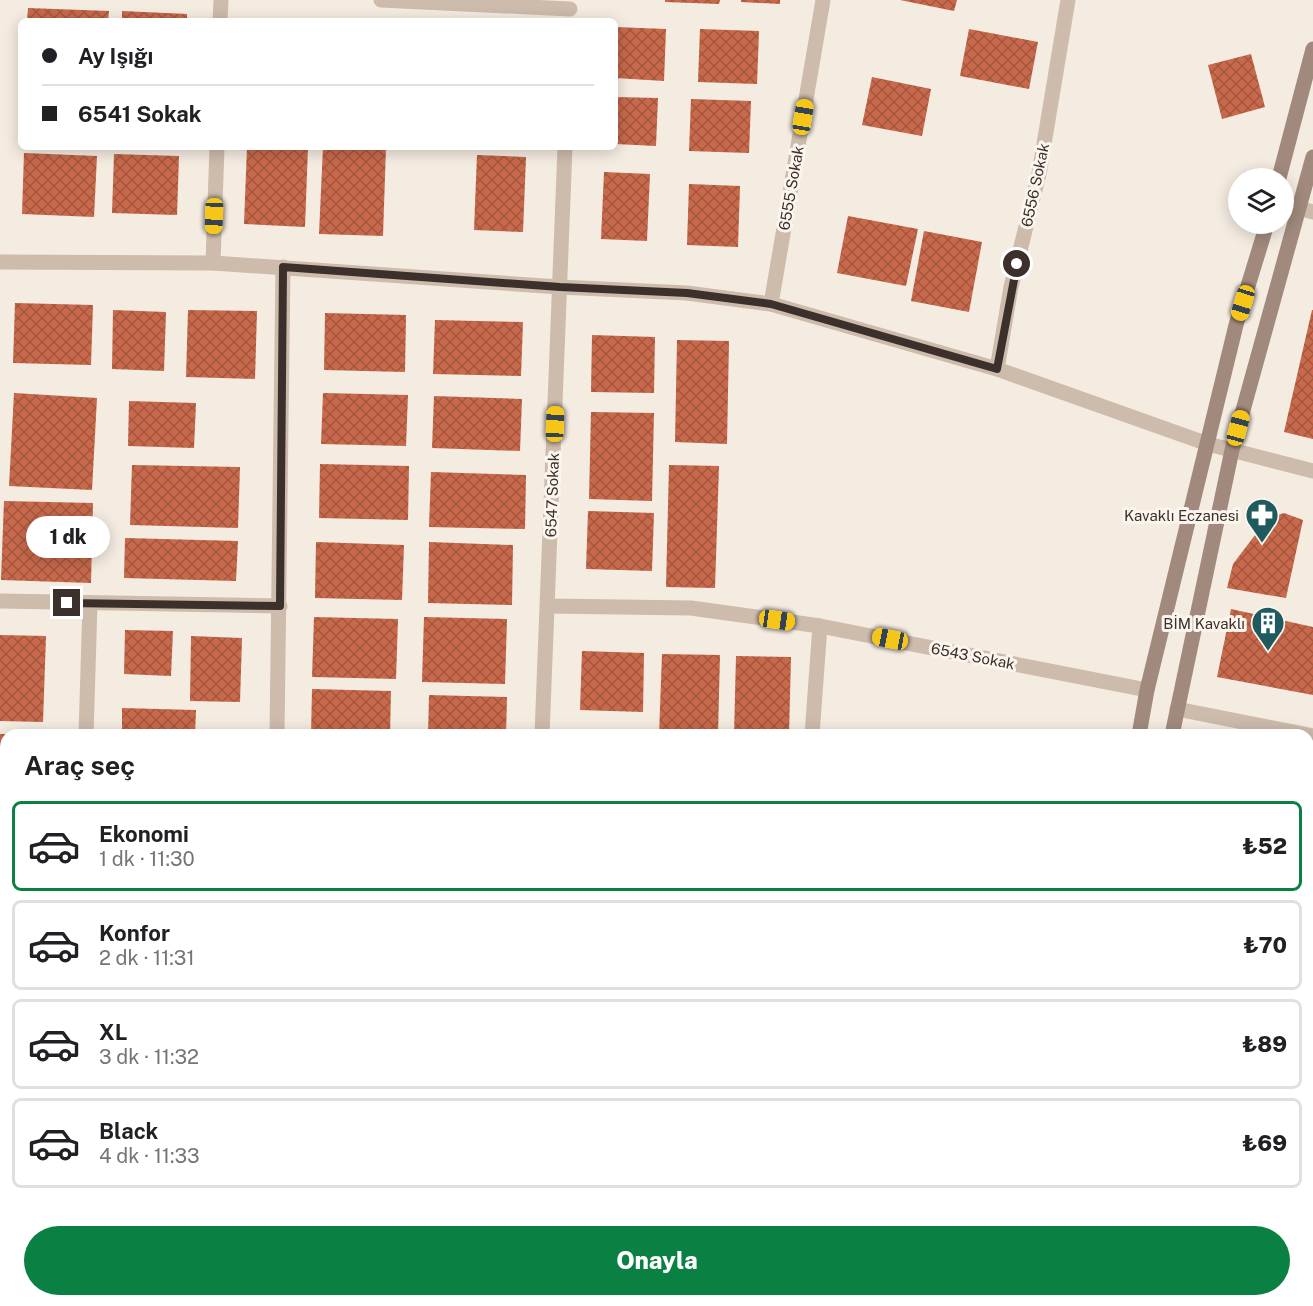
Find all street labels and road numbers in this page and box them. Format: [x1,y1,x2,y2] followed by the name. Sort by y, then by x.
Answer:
[1018,142,1052,228] street label: 6556 Sokak
[775,145,807,231] street label: 6555 Sokak
[542,452,562,538] street label: 6547 Sokak
[930,640,1016,672] street label: 6543 Sokak

